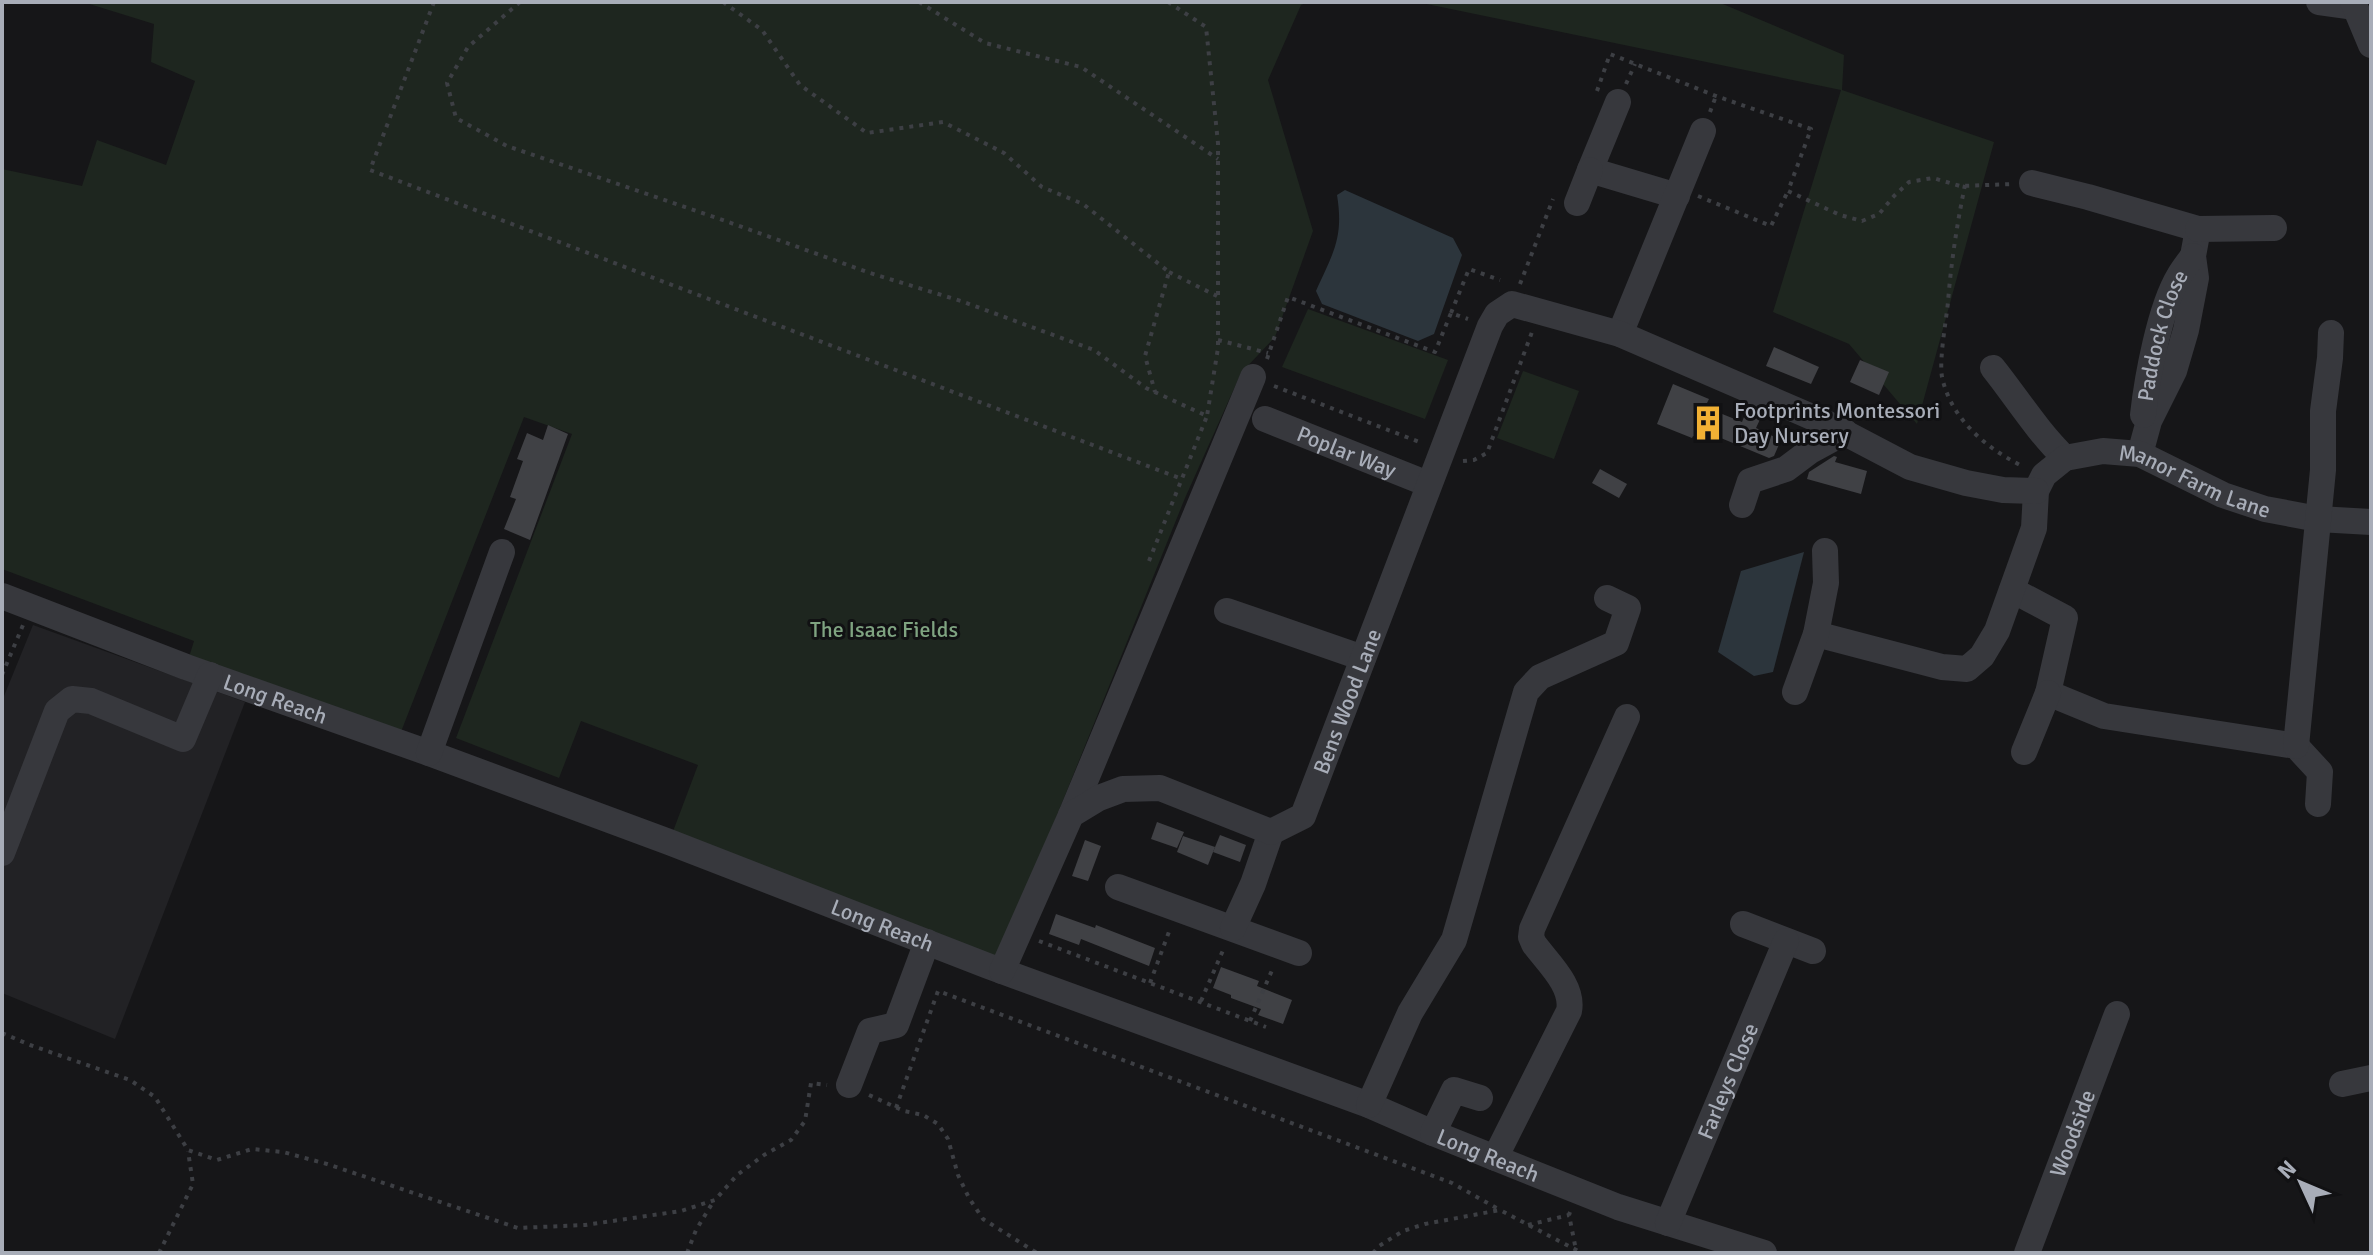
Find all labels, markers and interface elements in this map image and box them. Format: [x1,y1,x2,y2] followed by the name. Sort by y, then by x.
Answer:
[2131,265,2193,403] street label: Paddock Close
[1734,397,1940,449] place label: Footprints Montessori Day Nursery
[1689,404,1727,442] building icon: Footprints Montessori Day Nursery
[1293,420,1401,484] street label: Poplar Way
[2118,439,2274,523] street label: Manor Farm Lane
[810,616,958,643] park label: The Isaac Fields
[1307,625,1387,778] street label: Bens Wood Lane
[220,668,331,729] street label: Long Reach
[827,893,938,957] street label: Long Reach
[1691,1019,1764,1143] street label: Farleys Close
[2043,1086,2101,1180] street label: Woodside
[1433,1122,1543,1188] street label: Long Reach
[2261,1143,2341,1223] north arrow
[2272,1155,2302,1184] text: N

